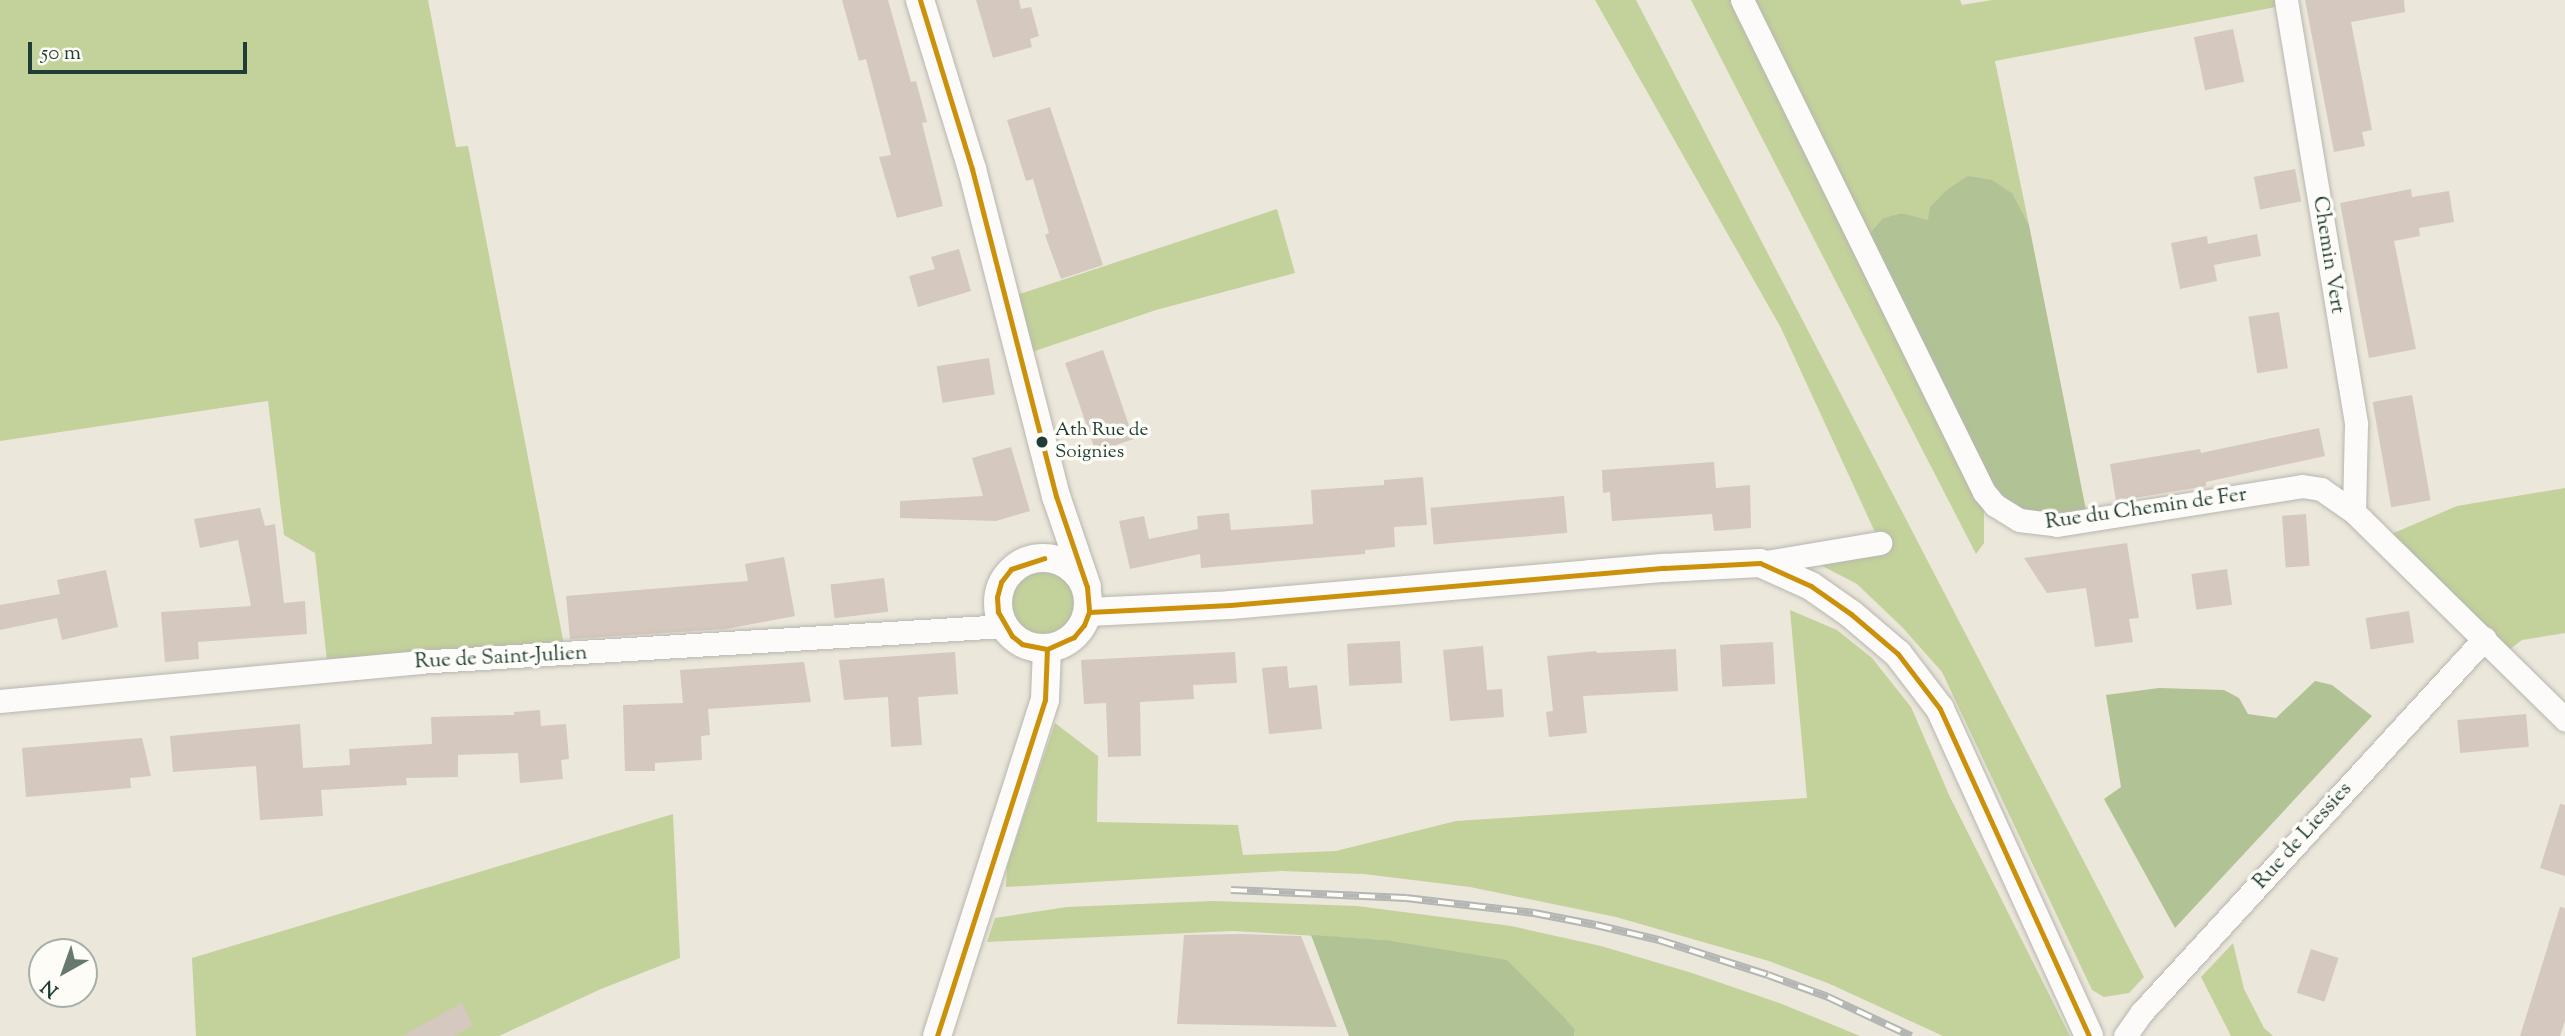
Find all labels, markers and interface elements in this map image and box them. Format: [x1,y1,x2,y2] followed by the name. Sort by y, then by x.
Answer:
[32,28,250,72] scale bar
[41,39,81,69] text: 50 m
[2306,194,2350,316] street label: Chemin Vert
[1055,420,1148,464] place label: Ath Rue de Soignies
[1035,435,1049,449] marker: Ath Rue de Soignies
[2044,482,2248,536] street label: Rue du Chemin de Fer
[414,641,588,675] street label: Rue de Saint-Julien
[2248,777,2358,895] street label: Rue de Liessies
[28,938,98,1008] north arrow
[36,973,65,1003] text: N

